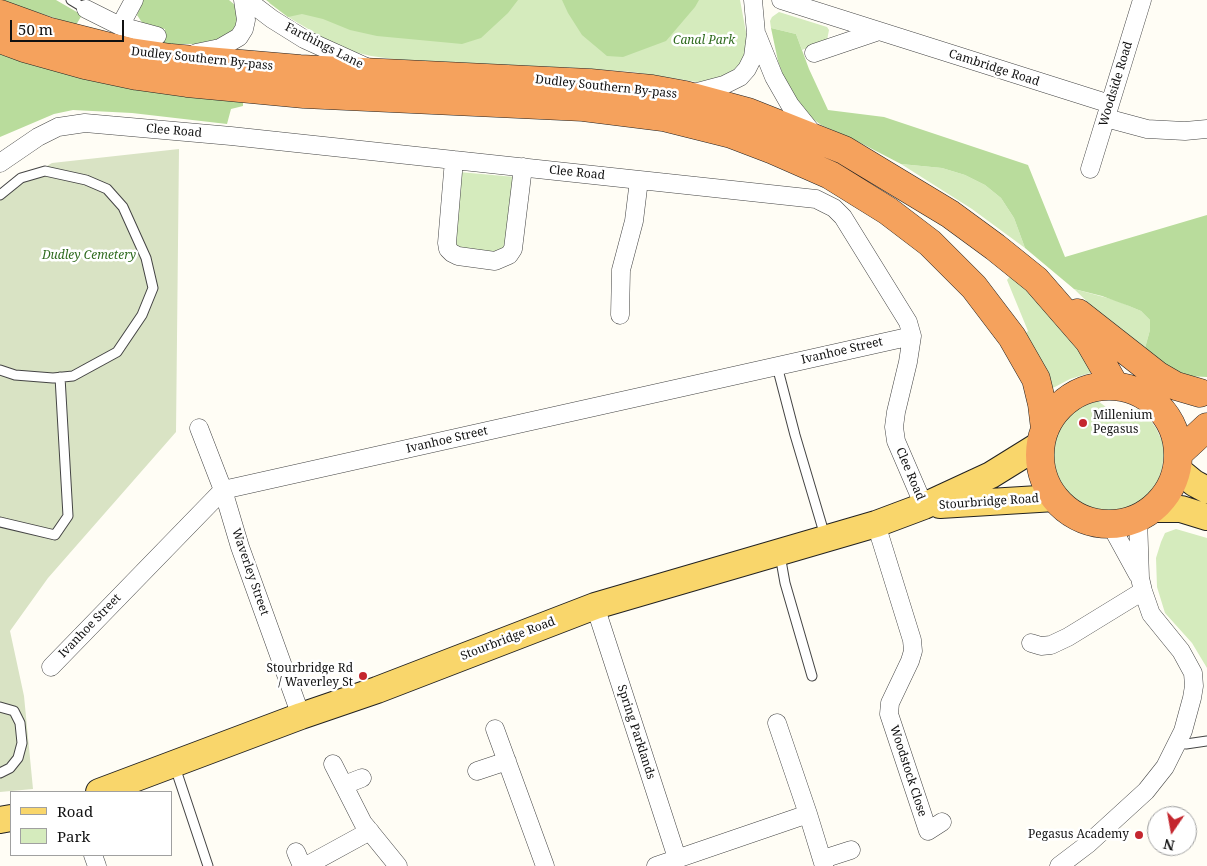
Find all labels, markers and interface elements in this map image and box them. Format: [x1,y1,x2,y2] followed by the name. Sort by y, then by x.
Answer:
[12,10,126,42] scale bar
[18,19,53,39] text: 50 m
[283,20,365,72] street label: Farthings Lane
[673,34,735,48] park label: Canal Park
[1096,40,1136,128] street label: Woodside Road
[130,44,274,74] street label: Dudley Southern By-pass
[947,47,1041,89] street label: Cambridge Road
[534,72,678,102] street label: Dudley Southern By-pass
[145,121,203,141] street label: Clee Road
[548,163,606,183] street label: Clee Road
[42,249,136,263] park label: Dudley Cemetery
[800,335,884,367] street label: Ivanhoe Street
[1093,409,1152,437] place label: Millenium Pegasus
[1077,417,1089,429] marker: Millenium Pegasus
[405,424,489,456] street label: Ivanhoe Street
[892,445,928,503] street label: Clee Road
[939,491,1039,513] street label: Stourbridge Road
[228,527,272,617] street label: Waverley Street
[56,591,124,661] street label: Ivanhoe Street
[459,614,557,664] street label: Stourbridge Road
[267,662,353,690] place label: Stourbridge Rd / Waverley St
[357,670,369,682] marker: Stourbridge Rd / Waverley St
[614,683,658,781] street label: Spring Parklands
[886,723,930,819] street label: Woodstock Close
[10,791,172,856] legend
[57,801,93,821] text: Road
[1147,806,1197,856] north arrow
[57,826,90,846] text: Park
[1028,828,1129,842] place label: Pegasus Academy
[1133,829,1145,841] marker: Pegasus Academy
[1162,835,1176,856] text: N

